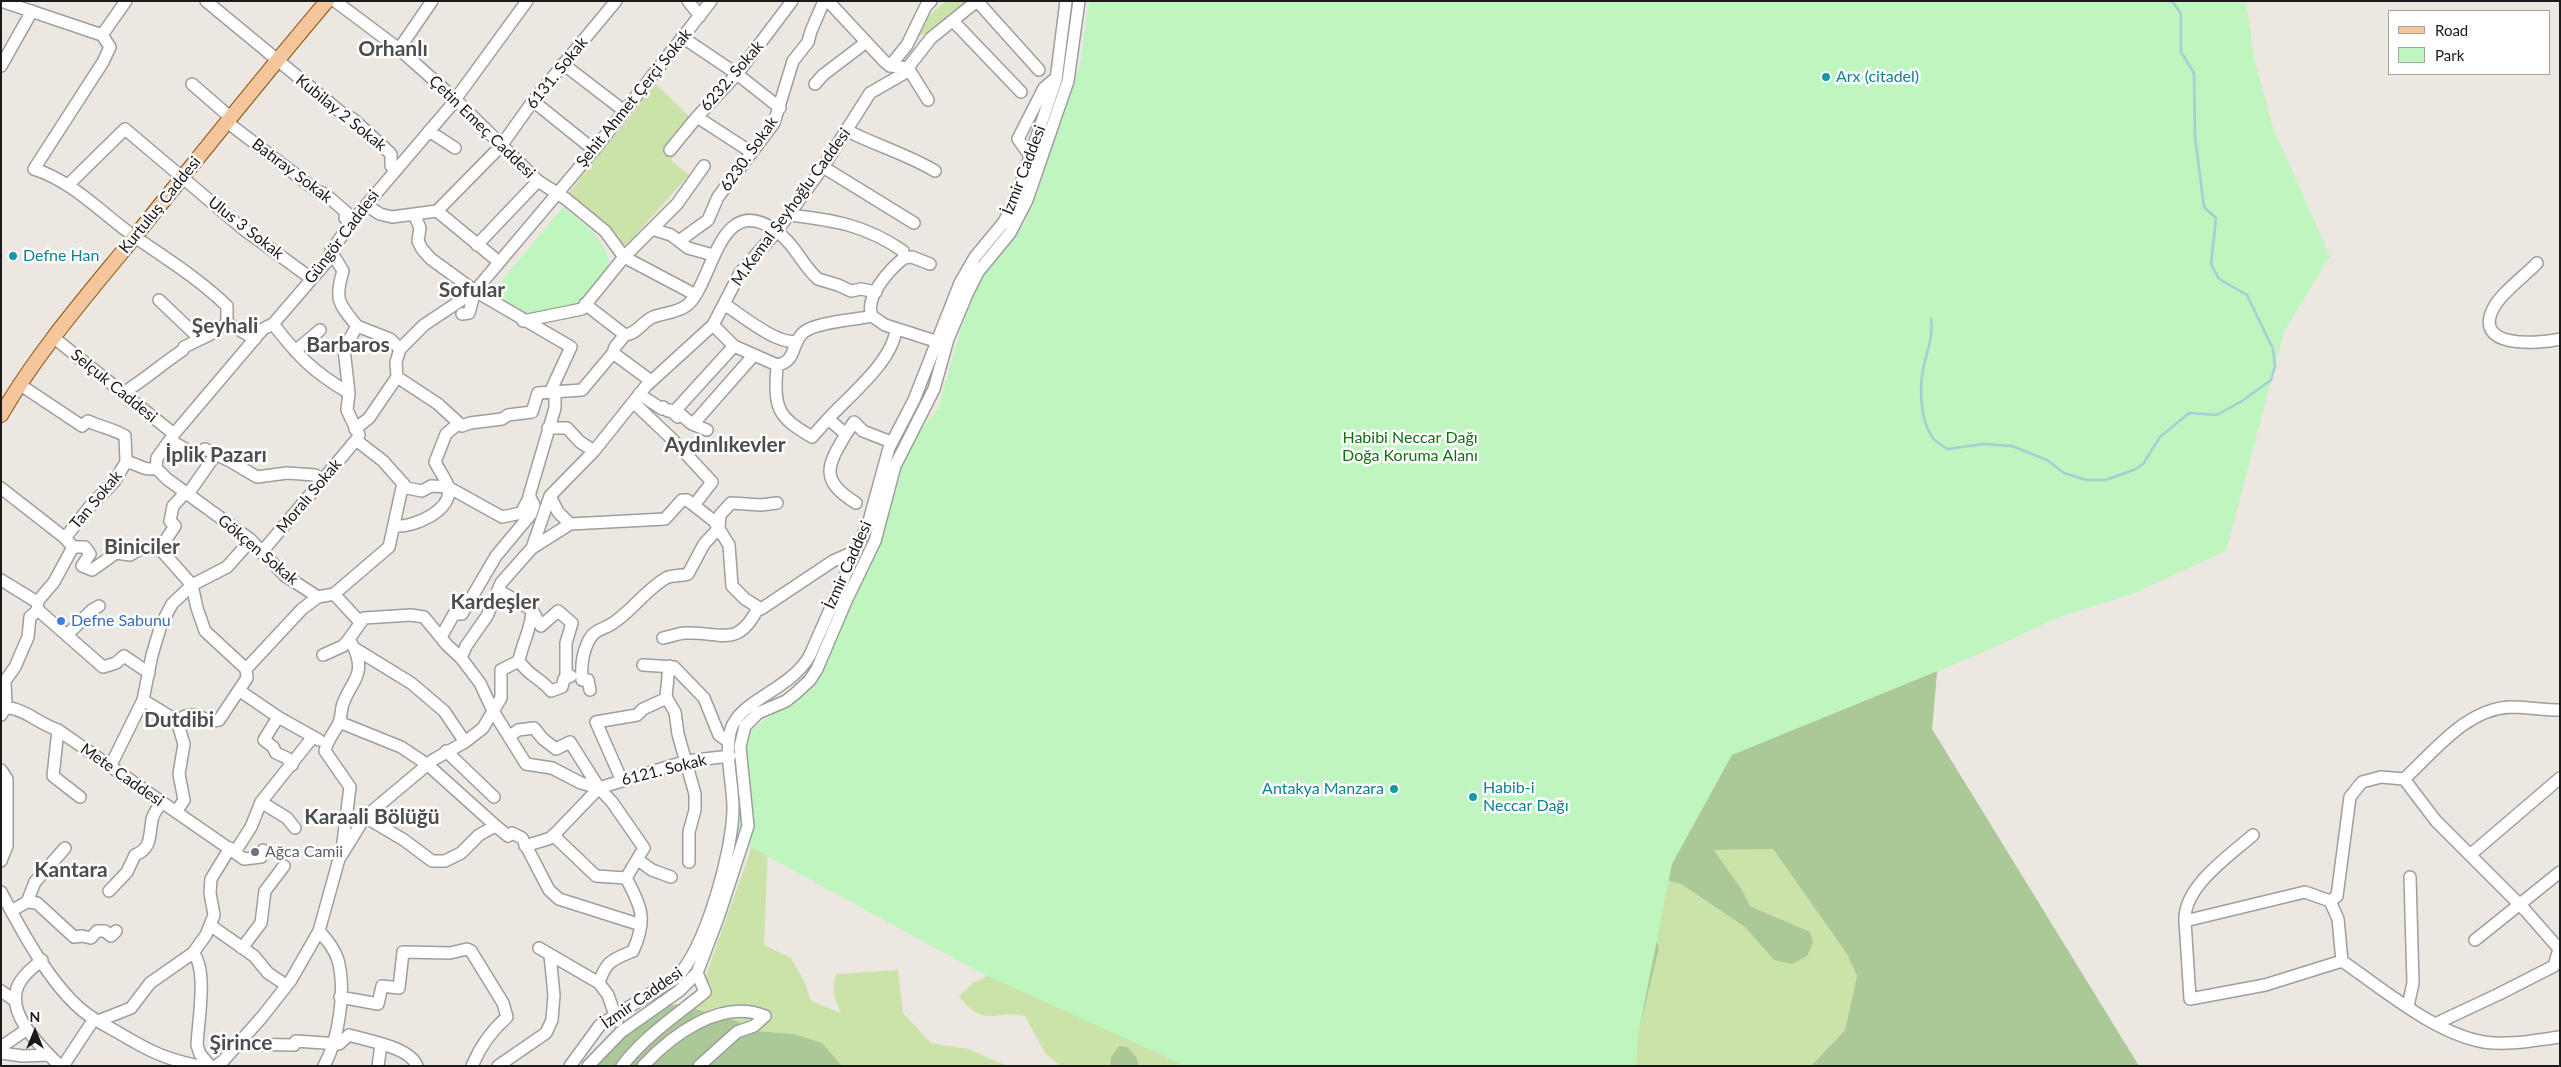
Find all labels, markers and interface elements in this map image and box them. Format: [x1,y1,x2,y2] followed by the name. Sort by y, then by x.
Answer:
[2388,10,2551,75] legend
[2435,21,2468,39] text: Road
[572,25,696,171] street label: Şehit Ahmet Çerçi Sokak
[522,33,592,113] street label: 6131. Sokak
[358,36,428,62] district label: Orhanlı
[696,37,768,115] street label: 6232. Sokak
[2435,46,2464,64] text: Park
[1836,67,1919,87] place label: Arx (citadel)
[292,71,390,155] street label: Kubilay 2 Sokak
[425,71,539,183] street label: Çetin Emeç Caddesi
[1820,71,1832,83] marker: Arx (citadel)
[716,113,782,195] street label: 6230. Sokak
[998,123,1050,217] street label: İzmir Caddesi
[727,124,855,290] street label: M.Kemal Şeyhoğlu Caddesi
[248,135,336,207] street label: Batıray Sokak
[115,153,205,257] street label: Kurtuluş Caddesi
[301,186,383,288] street label: Güngör Caddesi
[204,193,288,263] street label: Ulus 3 Sokak
[23,246,99,266] place label: Defne Han
[7,250,19,262] marker: Defne Han
[439,277,505,303] district label: Sofular
[192,313,258,339] district label: Şeyhali
[306,332,390,358] district label: Barbaros
[67,345,161,427] street label: Selçuk Caddesi
[1342,428,1478,466] park label: Habibi Neccar Dağı Doğa Koruma Alanı
[664,432,786,458] district label: Aydınlıkevler
[165,442,267,468] district label: İplik Pazarı
[272,455,346,537] street label: Moralı Sokak
[66,467,126,533] street label: Tan Sokak
[214,511,302,589] street label: Gökçen Sokak
[820,518,876,612] street label: İzmir Caddesi
[104,534,180,560] district label: Biniciler
[450,589,540,615] district label: Kardeşler
[71,611,171,631] place label: Defne Sabunu
[55,615,67,627] marker: Defne Sabunu
[144,707,214,733] district label: Dutdibi
[77,739,167,811] street label: Mete Caddesi
[620,750,708,790] street label: 6121. Sokak
[1483,778,1569,816] place label: Habib-i Neccar Dağı
[1262,779,1384,799] place label: Antakya Manzara
[1388,783,1400,795] marker: Antakya Manzara
[1467,791,1479,803] marker: Habib-i Neccar Dağı
[304,804,440,830] district label: Karaali Bölüğü
[265,842,343,862] place label: Ağca Camii
[249,846,261,858] marker: Ağca Camii
[34,857,108,883] district label: Kantara
[598,963,686,1033] street label: İzmir Caddesi
[10,1007,60,1057] north arrow
[30,1008,40,1025] text: N
[210,1030,272,1056] district label: Şirince

